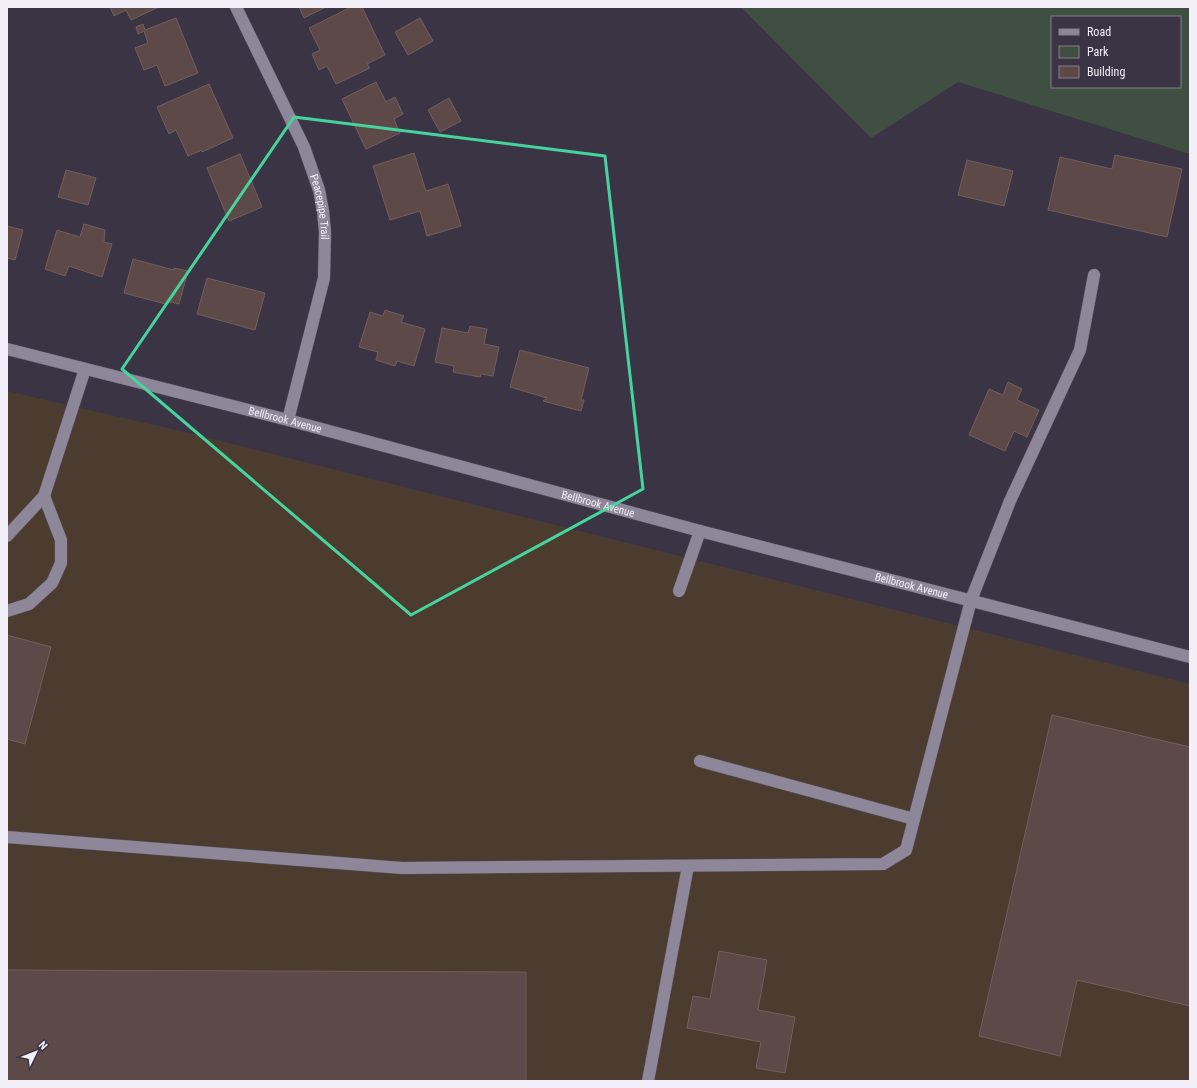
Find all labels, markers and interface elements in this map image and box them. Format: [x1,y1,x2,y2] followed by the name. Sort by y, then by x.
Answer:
[1051,16,1181,88] legend
[1087,25,1111,39] text: Road
[1087,45,1109,59] text: Park
[1087,65,1125,79] text: Building
[307,173,331,240] street label: Peacepipe Trail
[247,404,323,436] street label: Bellbrook Avenue
[560,488,636,520] street label: Bellbrook Avenue
[873,570,949,602] street label: Bellbrook Avenue
[16,1032,56,1072] north arrow
[36,1039,50,1053] text: N

